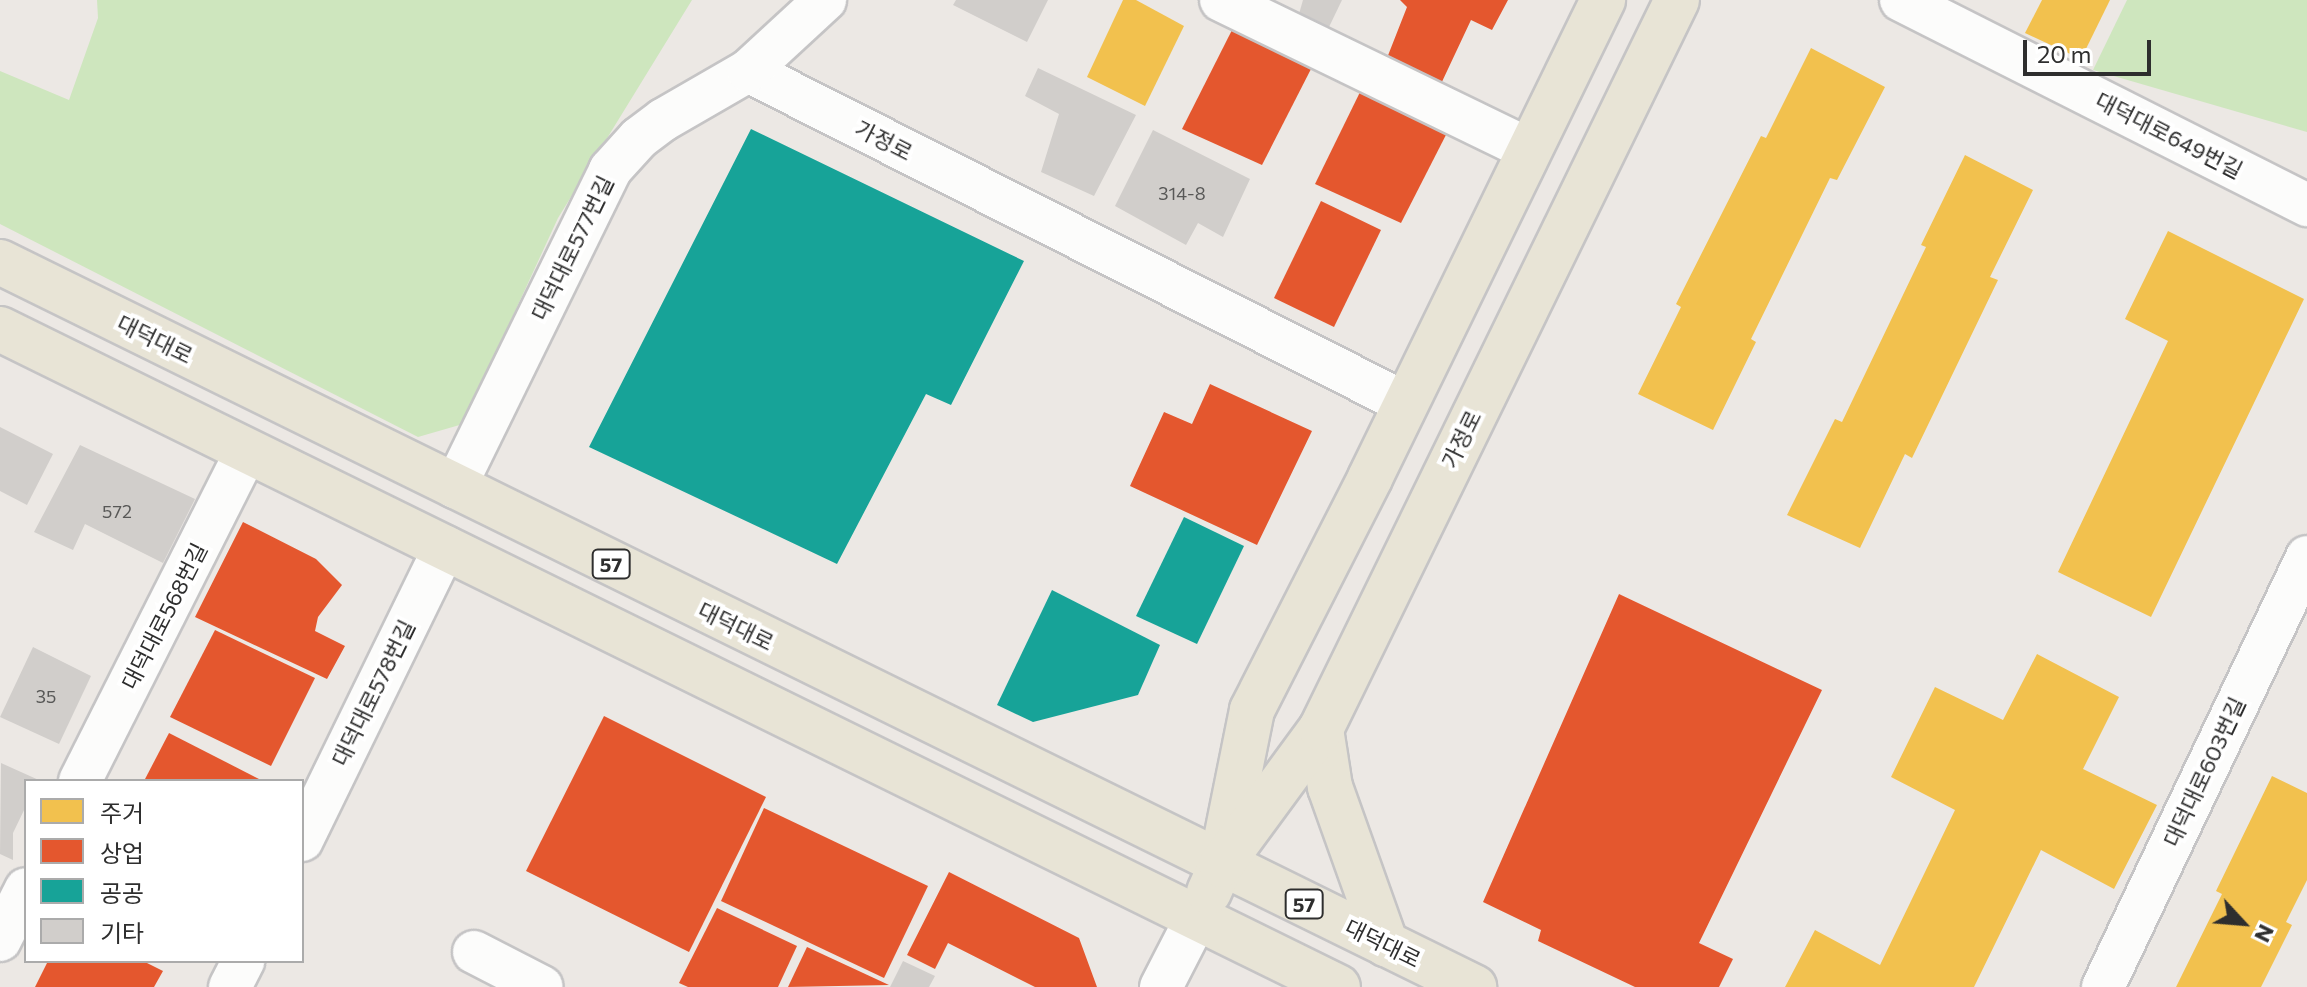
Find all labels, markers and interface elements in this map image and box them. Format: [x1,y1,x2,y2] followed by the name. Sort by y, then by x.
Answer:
[2027,24,2155,74] scale bar
[2037,39,2091,68] text: 20 m
[2091,87,2247,183] street label: 대덕대로649번길
[851,114,917,166] street label: 가정로
[526,172,618,324] street label: 대덕대로577번길
[1158,182,1206,204] house number: 314-8
[113,309,197,369] street label: 대덕대로
[1436,406,1486,472] street label: 가정로
[102,500,132,522] house number: 572
[116,538,212,694] street label: 대덕대로568번길
[591,548,631,580] road number: 57
[694,596,778,656] street label: 대덕대로
[326,616,420,770] street label: 대덕대로578번길
[36,685,56,707] house number: 35
[2158,693,2250,851] street label: 대덕대로603번길
[24,779,304,963] legend
[100,798,144,827] text: 주거
[100,838,144,867] text: 상업
[100,878,144,907] text: 공공
[2203,883,2283,963] north arrow
[1284,888,1324,920] road number: 57
[1341,913,1425,973] street label: 대덕대로
[100,918,144,947] text: 기타
[2249,920,2281,947] text: N

